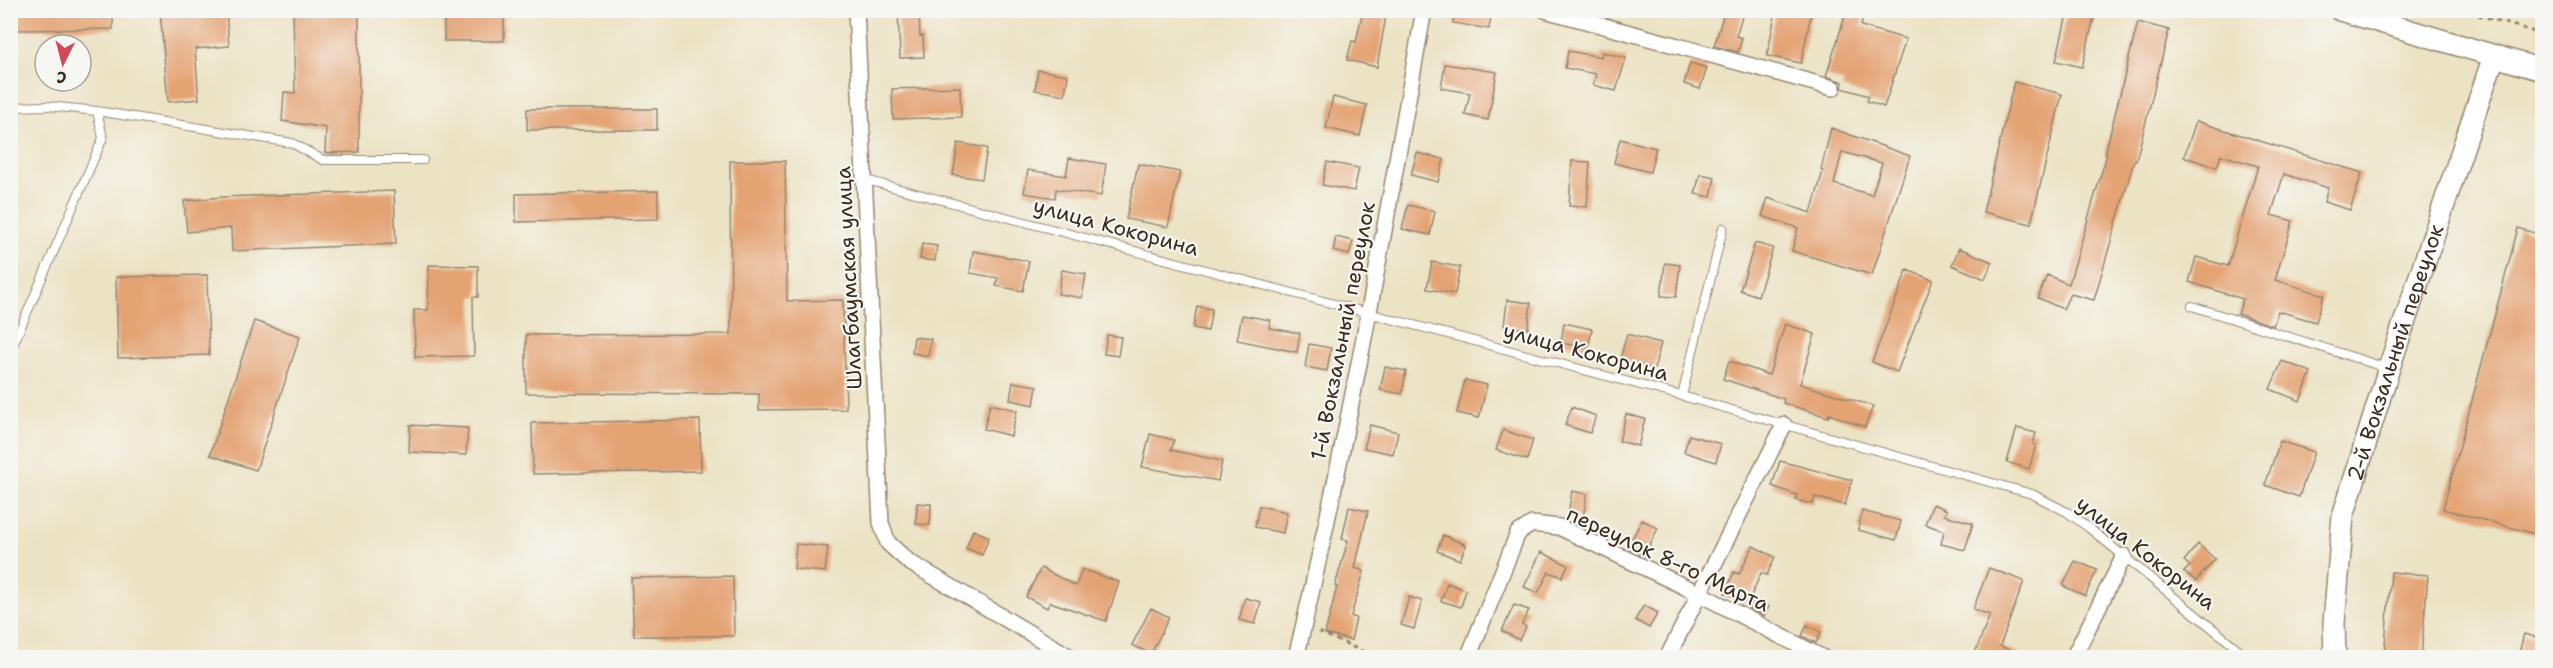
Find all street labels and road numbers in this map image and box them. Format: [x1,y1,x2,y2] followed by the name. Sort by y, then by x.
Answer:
[829,166,869,390] street label: Шлагбаумская улица
[1030,191,1202,263] street label: улица Кокорина
[1304,199,1382,463] street label: 1-й Вокзальный переулок
[2341,221,2450,484] street label: 2-й Вокзальный переулок
[1500,316,1672,388] street label: улица Кокорина
[2070,490,2222,616] street label: улица Кокорина
[1562,500,1774,618] street label: переулок 8-го Марта

